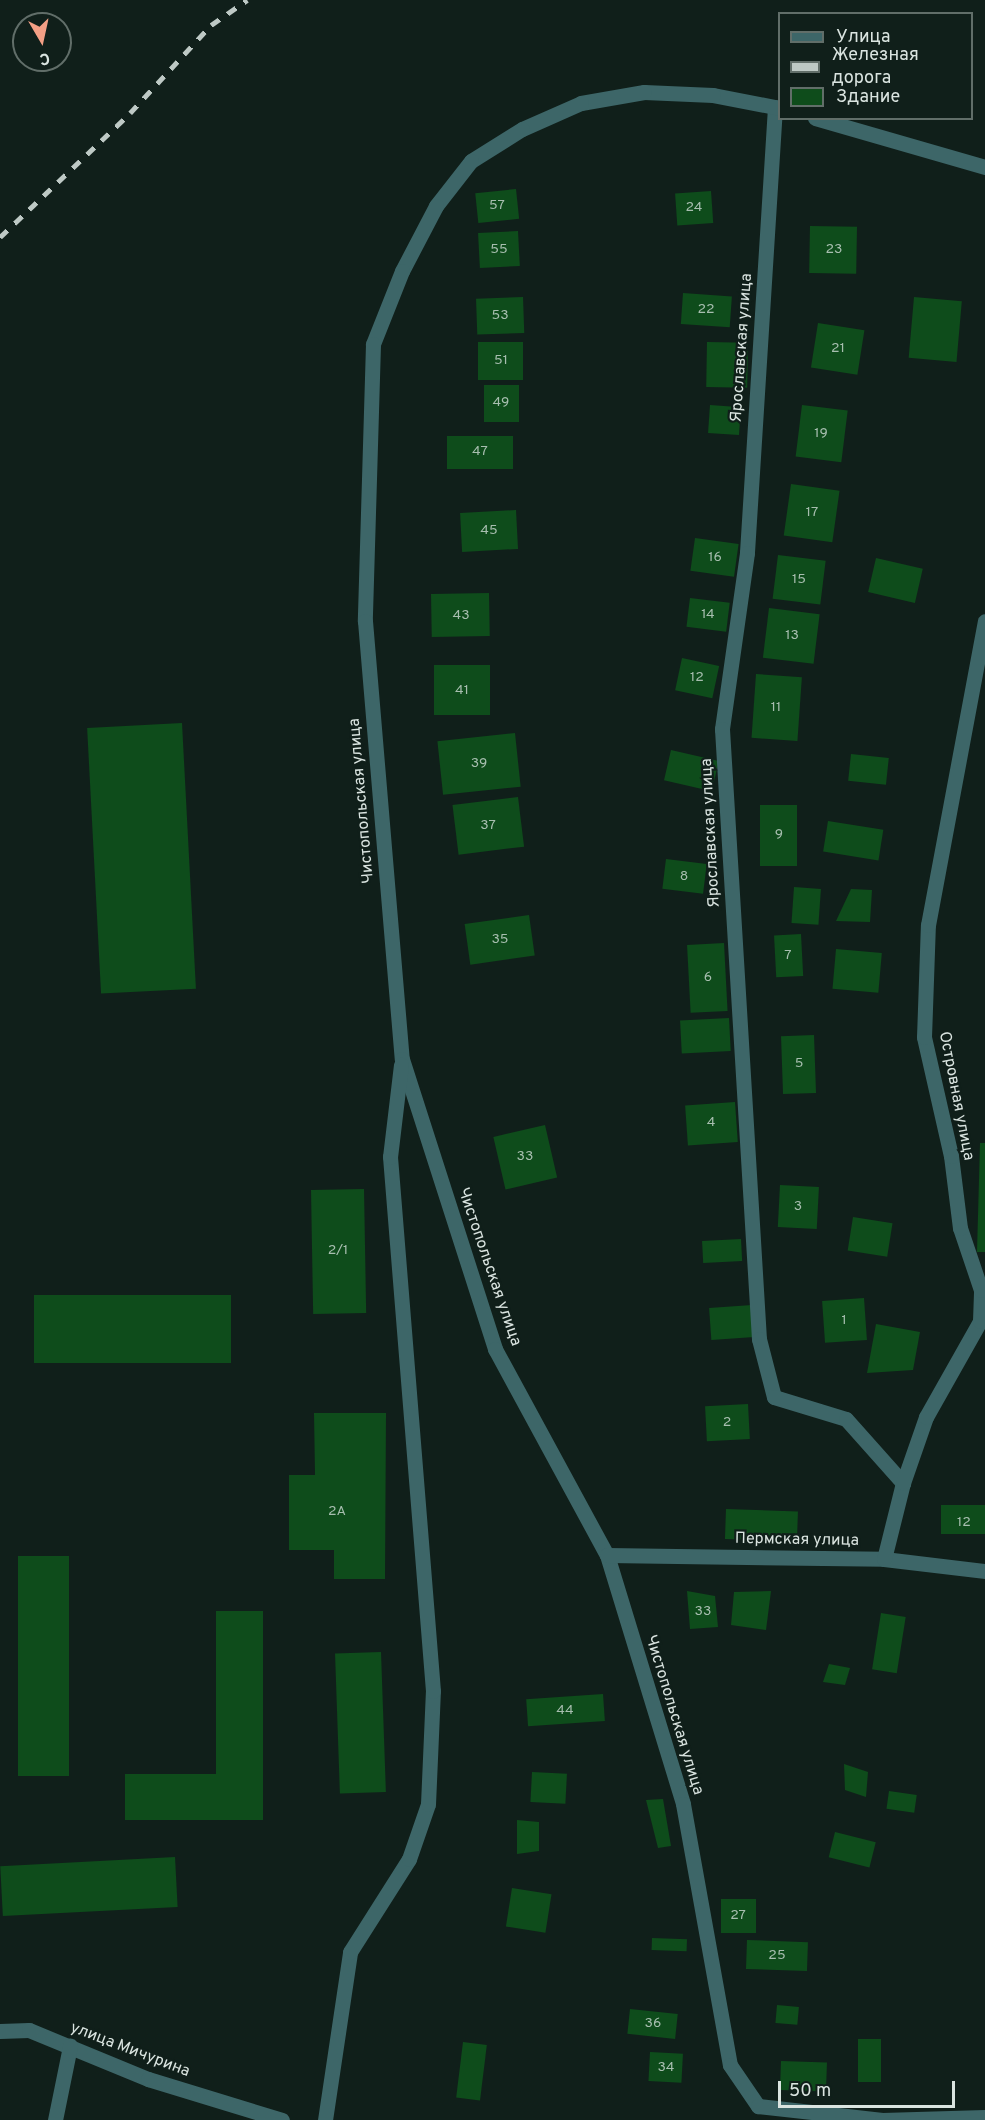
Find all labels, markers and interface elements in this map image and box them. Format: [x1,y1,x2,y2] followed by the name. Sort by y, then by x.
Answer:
[12,12,72,72] north arrow
[778,12,973,120] legend
[836,26,890,49] text: Улица
[832,44,919,90] text: Железная дорога
[38,47,51,68] text: С
[836,86,900,109] text: Здание
[489,198,505,214] house number: 57
[685,200,703,216] house number: 24
[490,242,508,258] house number: 55
[826,242,842,258] house number: 23
[727,273,757,423] street label: Ярославская улица
[697,302,715,318] house number: 22
[491,308,509,324] house number: 53
[831,341,845,357] house number: 21
[494,353,508,369] house number: 51
[493,395,509,411] house number: 49
[814,426,828,442] house number: 19
[472,444,488,460] house number: 47
[806,505,818,521] house number: 17
[480,523,498,539] house number: 45
[708,550,722,566] house number: 16
[792,572,806,588] house number: 15
[701,607,715,623] house number: 14
[452,608,470,624] house number: 43
[785,628,799,644] house number: 13
[690,670,704,686] house number: 12
[455,683,469,699] house number: 41
[771,700,781,716] house number: 11
[345,717,379,885] street label: Чистопольская улица
[471,756,487,772] house number: 39
[697,758,725,908] street label: Ярославская улица
[480,818,496,834] house number: 37
[775,827,783,843] house number: 9
[680,869,688,885] house number: 8
[491,932,509,948] house number: 35
[784,948,792,964] house number: 7
[704,970,712,986] house number: 6
[934,1030,978,1162] street label: Островная улица
[795,1056,803,1072] house number: 5
[707,1115,715,1131] house number: 4
[517,1149,533,1165] house number: 33
[453,1185,525,1349] street label: Чистопольская улица
[794,1199,802,1215] house number: 3
[328,1243,348,1259] house number: 2/1
[841,1313,847,1329] house number: 1
[723,1415,731,1431] house number: 2
[328,1504,346,1520] house number: 2А
[957,1515,971,1531] house number: 12
[735,1529,859,1551] street label: Пермская улица
[695,1604,711,1620] house number: 33
[641,1633,707,1797] street label: Чистопольская улица
[556,1703,574,1719] house number: 44
[730,1908,746,1924] house number: 27
[768,1948,786,1964] house number: 25
[645,2016,661,2032] house number: 36
[68,2018,192,2082] street label: улица Мичурина
[657,2060,675,2076] house number: 34
[781,2069,958,2107] scale bar
[789,2080,831,2103] text: 50 m

